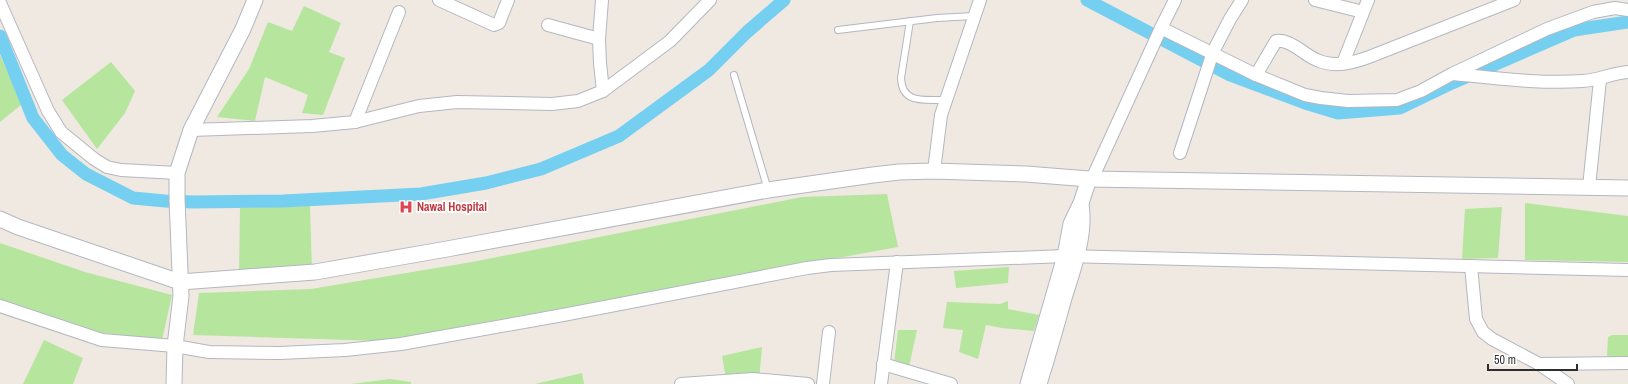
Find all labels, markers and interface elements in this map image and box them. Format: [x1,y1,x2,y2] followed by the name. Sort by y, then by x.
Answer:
[398,199,414,215] hospital icon: Nawal Hospital
[417,199,487,215] place label: Nawal Hospital
[1488,346,1577,372] scale bar
[1494,352,1516,368] text: 50 m

